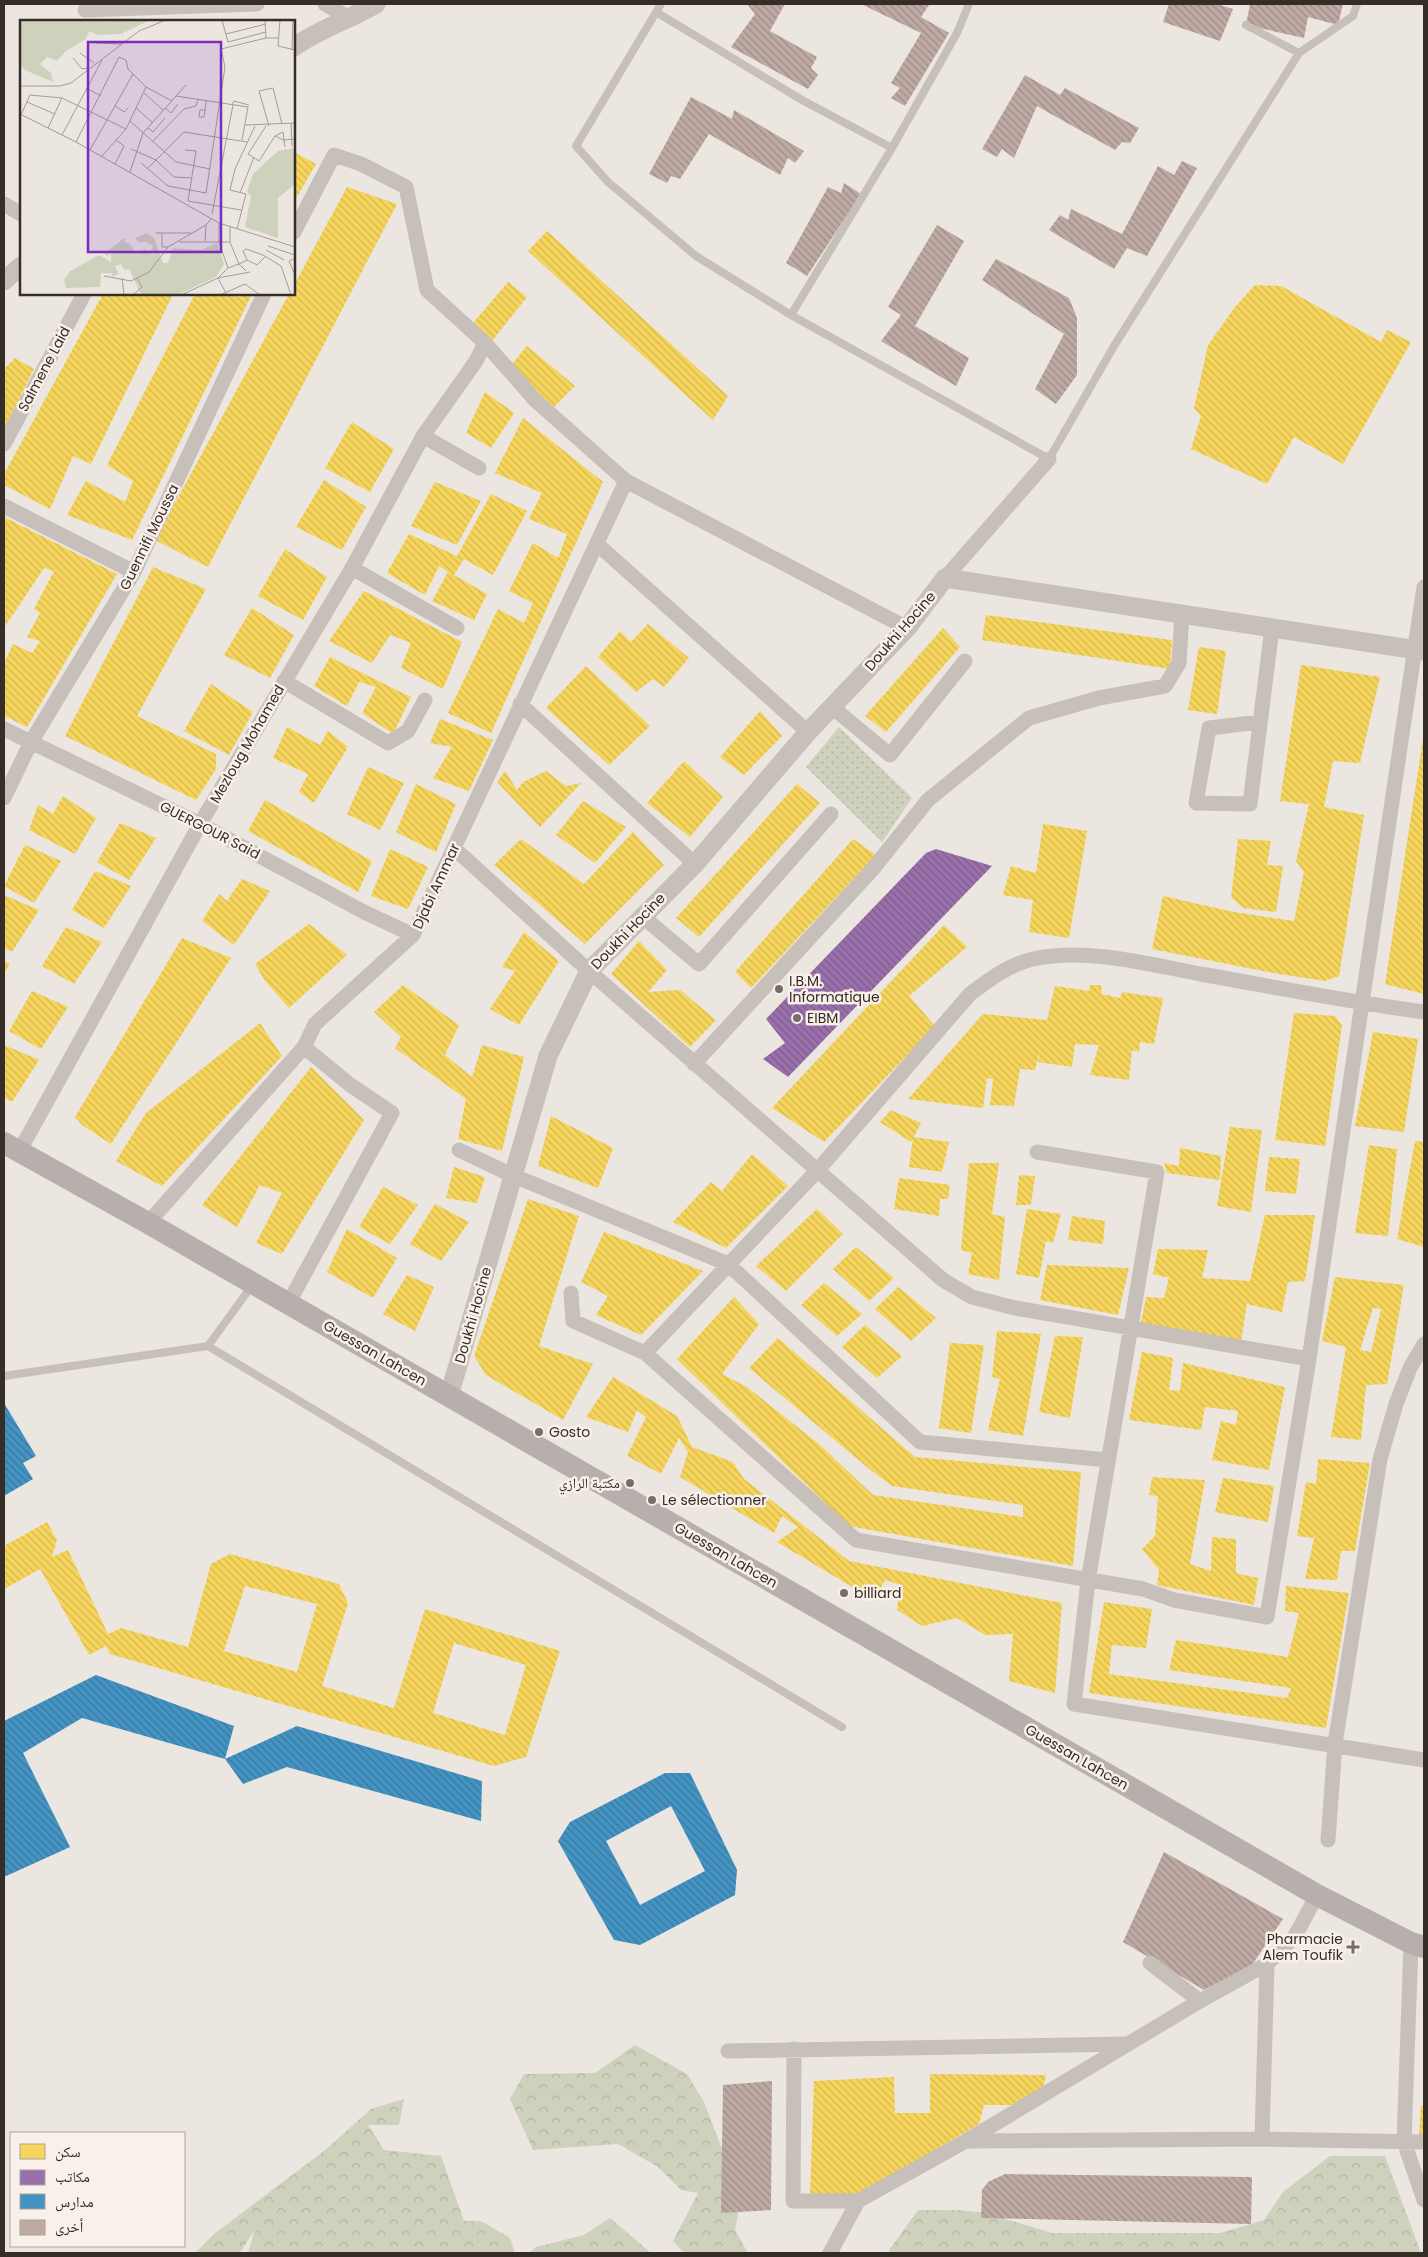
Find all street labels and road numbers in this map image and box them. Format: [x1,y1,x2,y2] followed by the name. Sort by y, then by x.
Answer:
[13,323,75,415] street label: Salmene Laid
[115,481,183,593] street label: Guennifi Moussa
[860,587,940,675] street label: Doukhi Hocine
[205,681,289,807] street label: Mezloug Mohamed
[156,796,264,864] street label: GUERGOUR Said
[407,840,465,932] street label: Djabi Ammar
[586,888,670,974] street label: Doukhi Hocine
[450,1264,496,1366] street label: Doukhi Hocine
[320,1315,430,1391] street label: Guessan Lahcen
[671,1517,781,1593] street label: Guessan Lahcen
[1022,1719,1132,1795] street label: Guessan Lahcen

